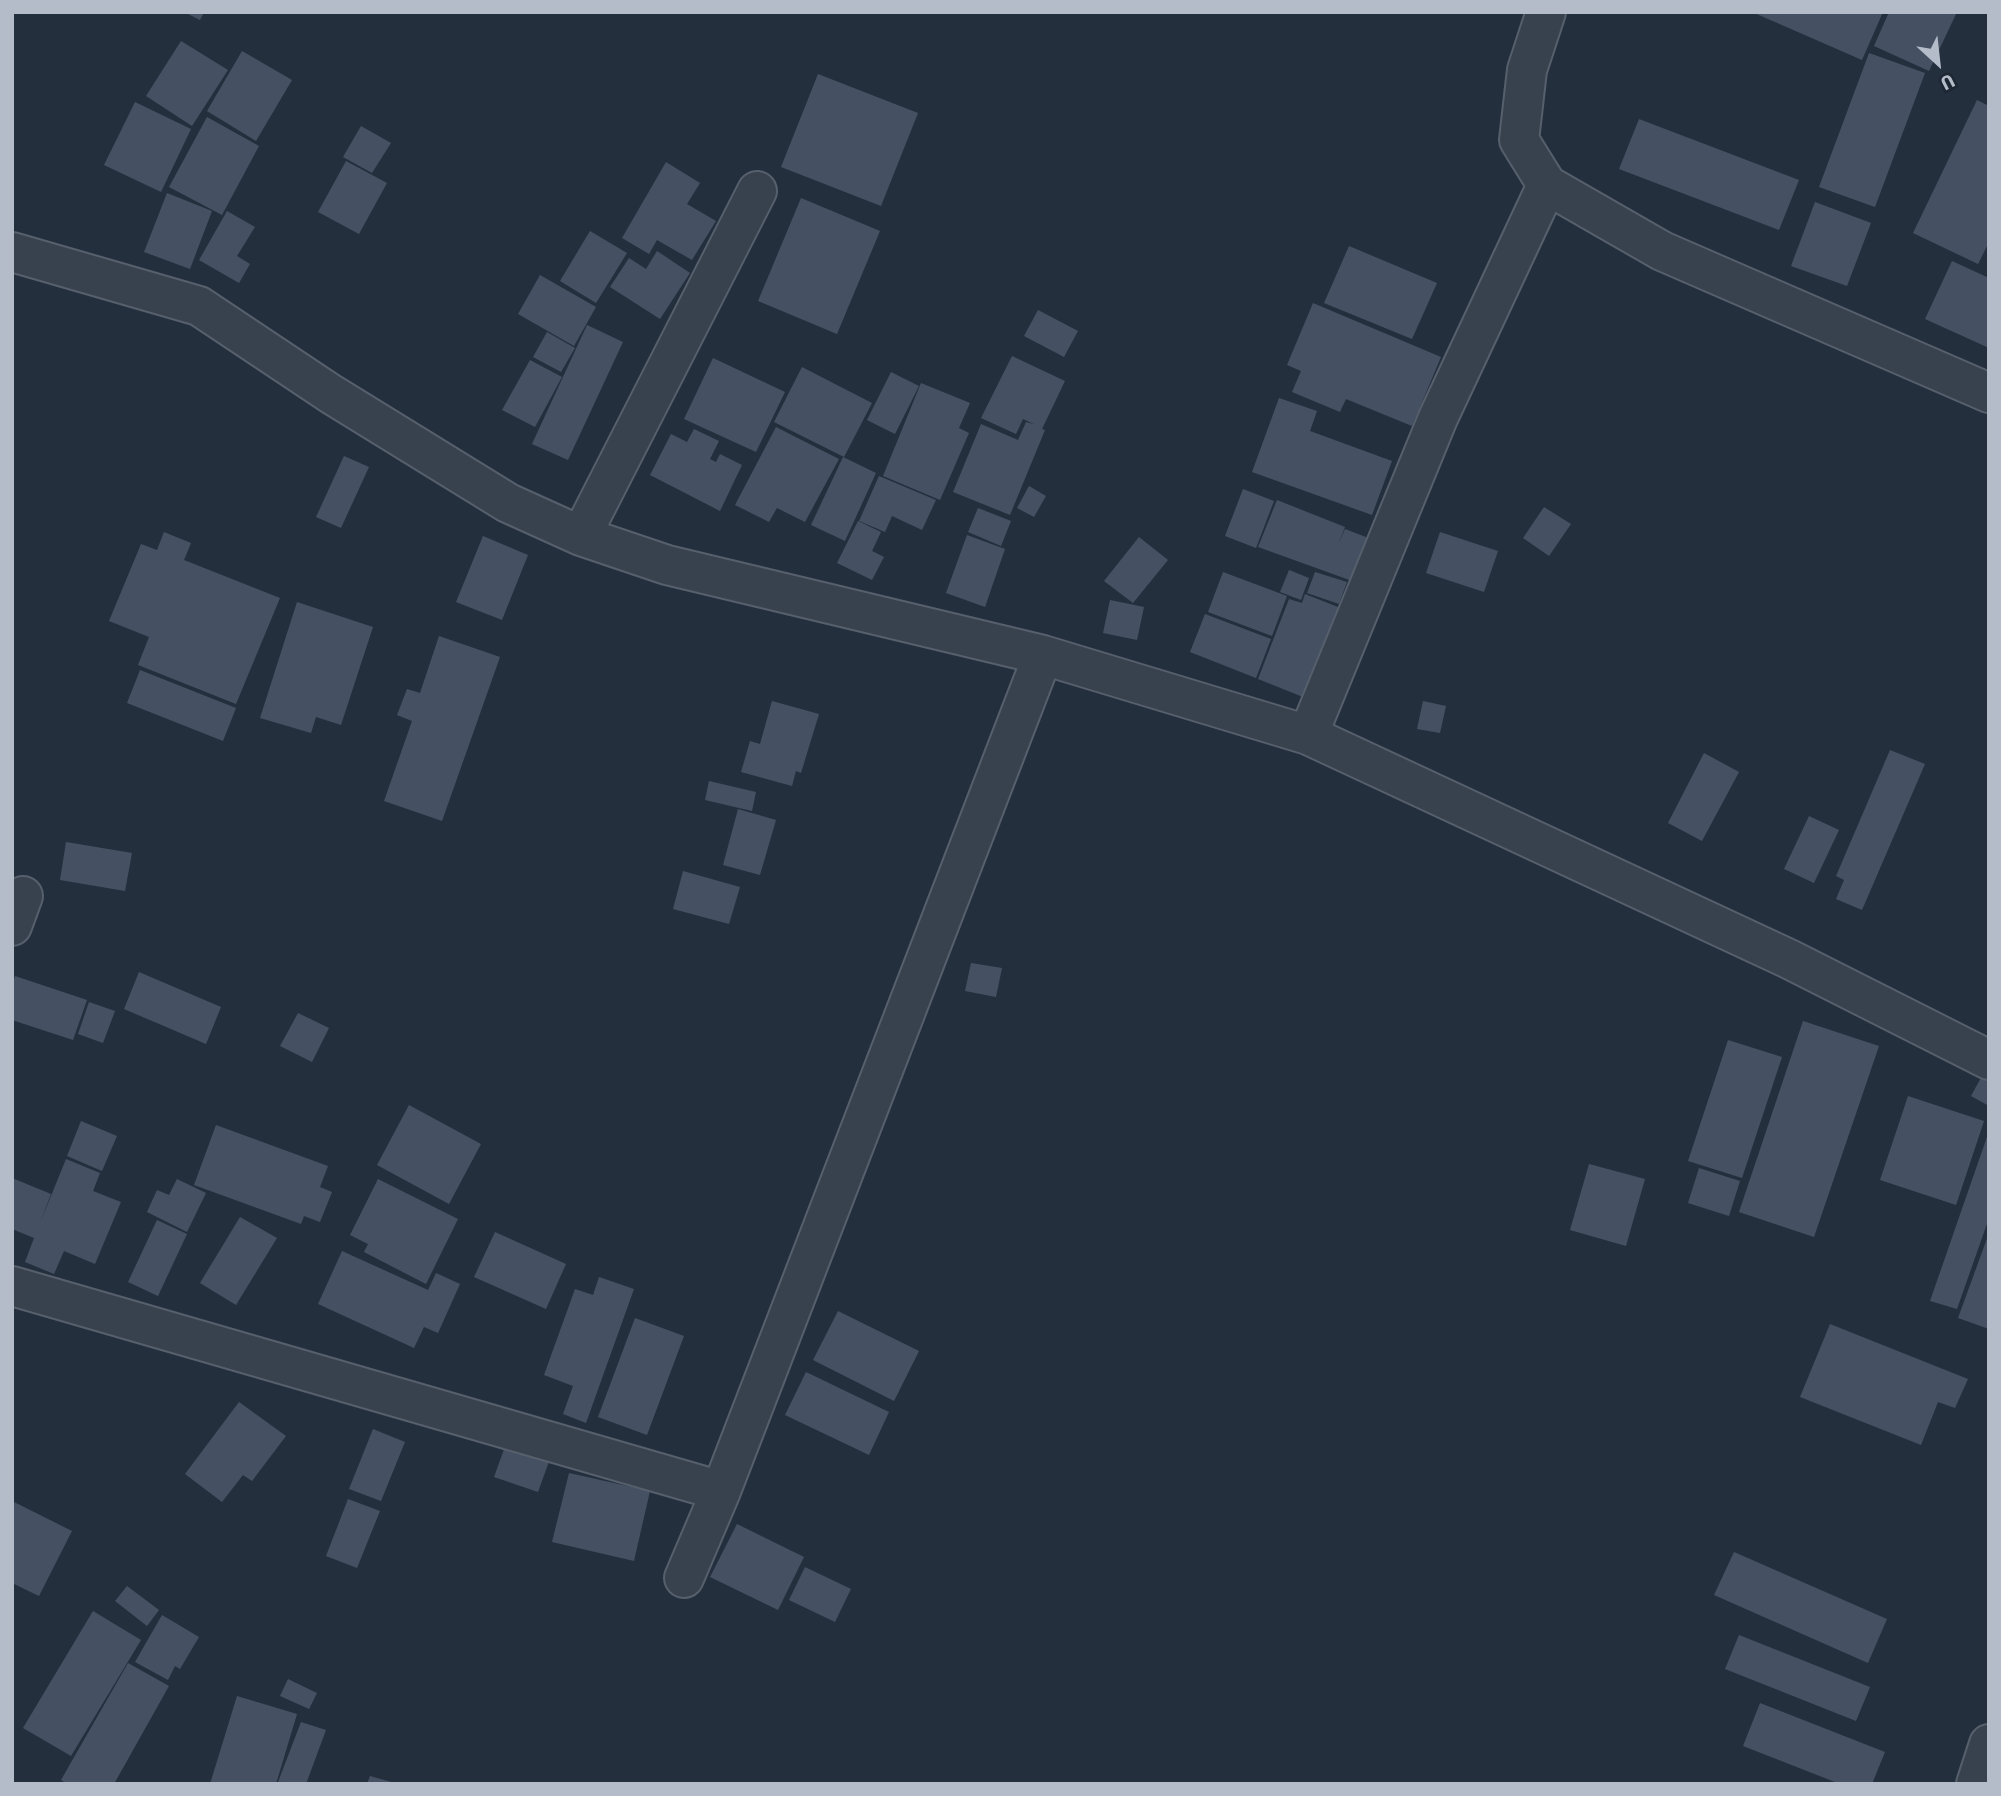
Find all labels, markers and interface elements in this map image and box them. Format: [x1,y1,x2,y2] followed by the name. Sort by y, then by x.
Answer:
[1903,28,1973,98] north arrow
[1937,69,1958,95] text: U

